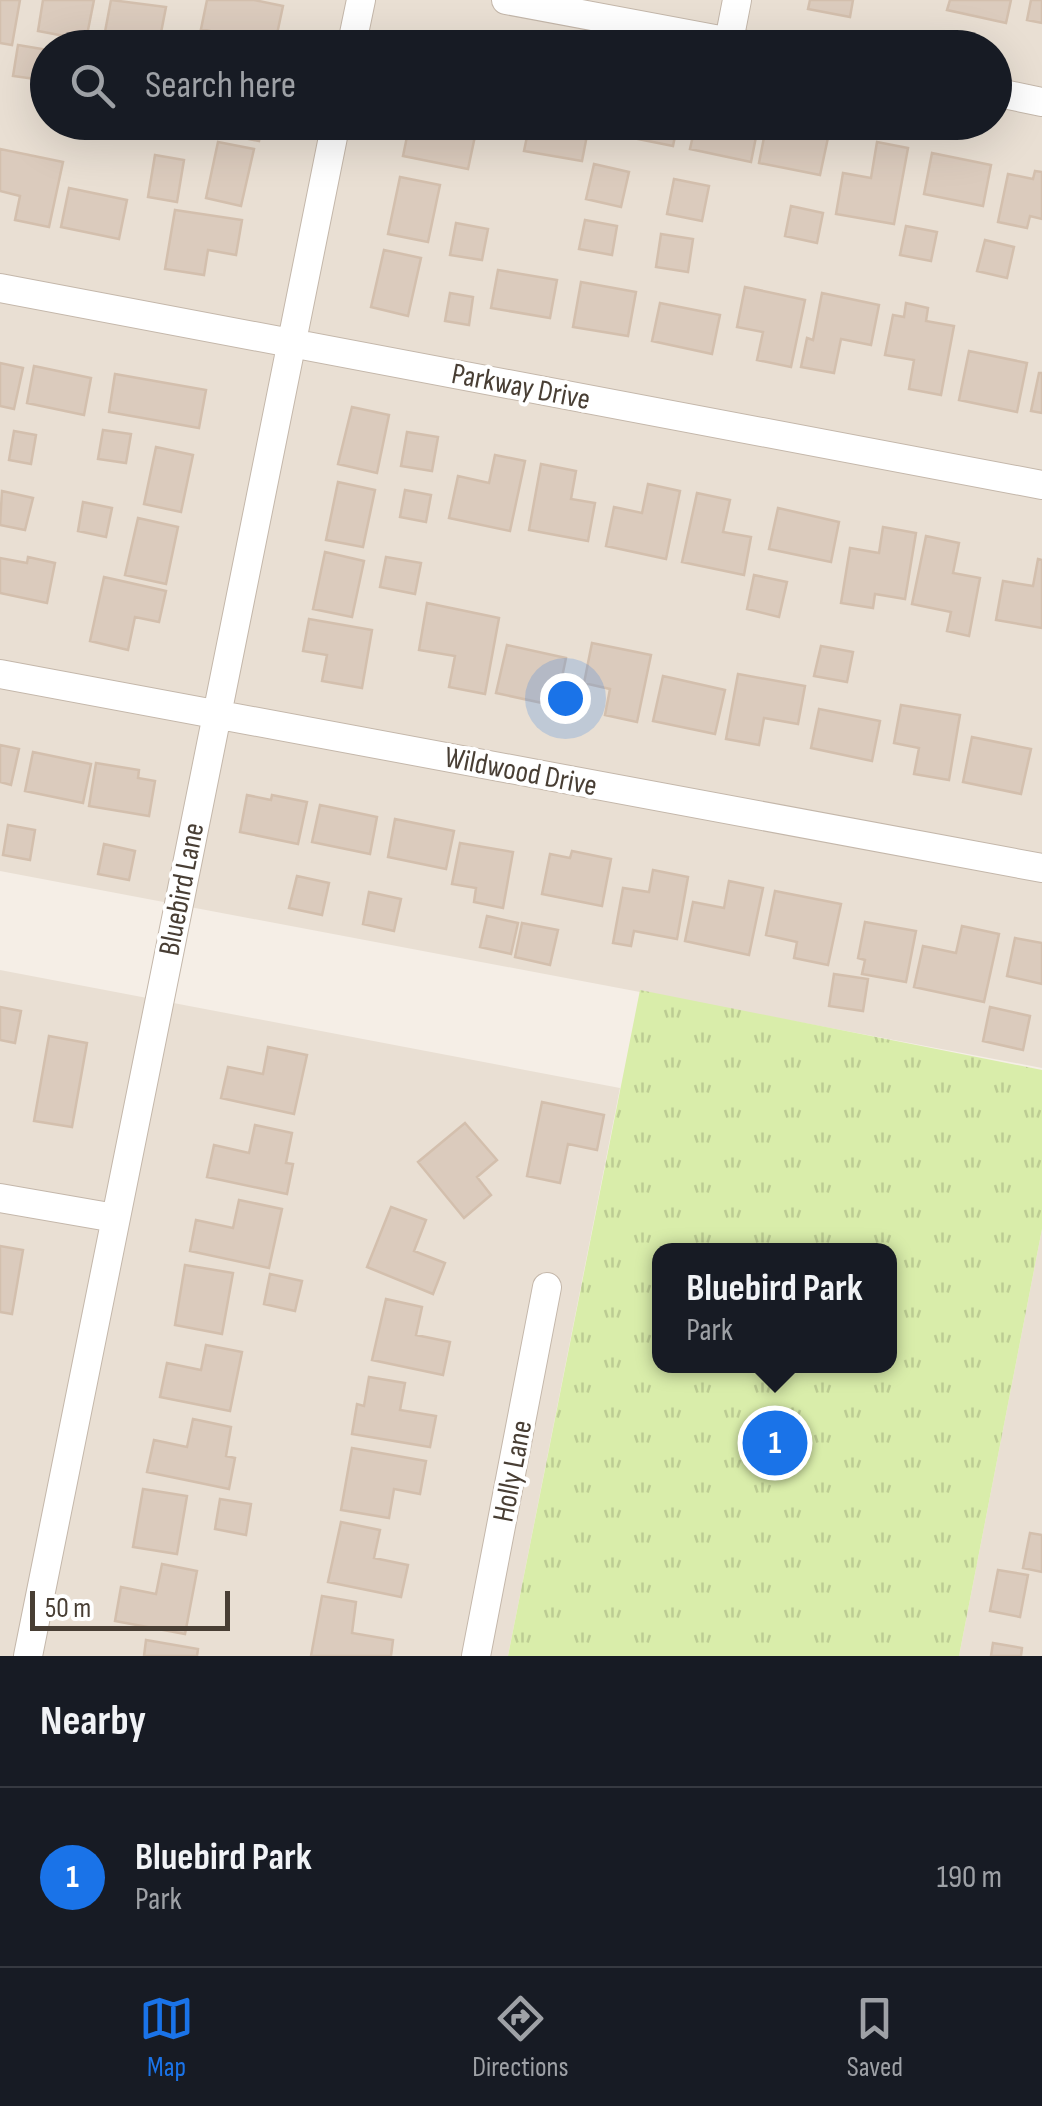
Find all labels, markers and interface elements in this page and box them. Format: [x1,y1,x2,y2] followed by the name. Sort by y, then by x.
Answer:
[30,30,1012,140] search box
[65,58,120,113] icon: search
[145,63,296,108] text: Search here
[448,356,593,418] street label: Parkway Drive
[540,673,591,724] your location
[442,740,600,804] street label: Wildwood Drive
[151,820,212,959] street label: Bluebird Lane
[652,1243,897,1373] popup
[686,1266,863,1311] text: Bluebird Park
[686,1311,733,1350] text: Park
[742,1406,808,1480] pin: 1
[486,1417,540,1525] street label: Holly Lane
[30,1586,230,1630] scale bar
[45,1592,91,1625] text: 50 m
[40,1696,146,1747] text: Nearby
[135,1835,312,1880] text: Bluebird Park
[66,1858,79,1897] text: 1
[937,1858,1002,1897] text: 190 m
[135,1880,182,1919] text: Park
[139,1991,194,2084] tab: Map
[472,1991,569,2084] tab: Directions
[847,1991,903,2084] tab: Saved

